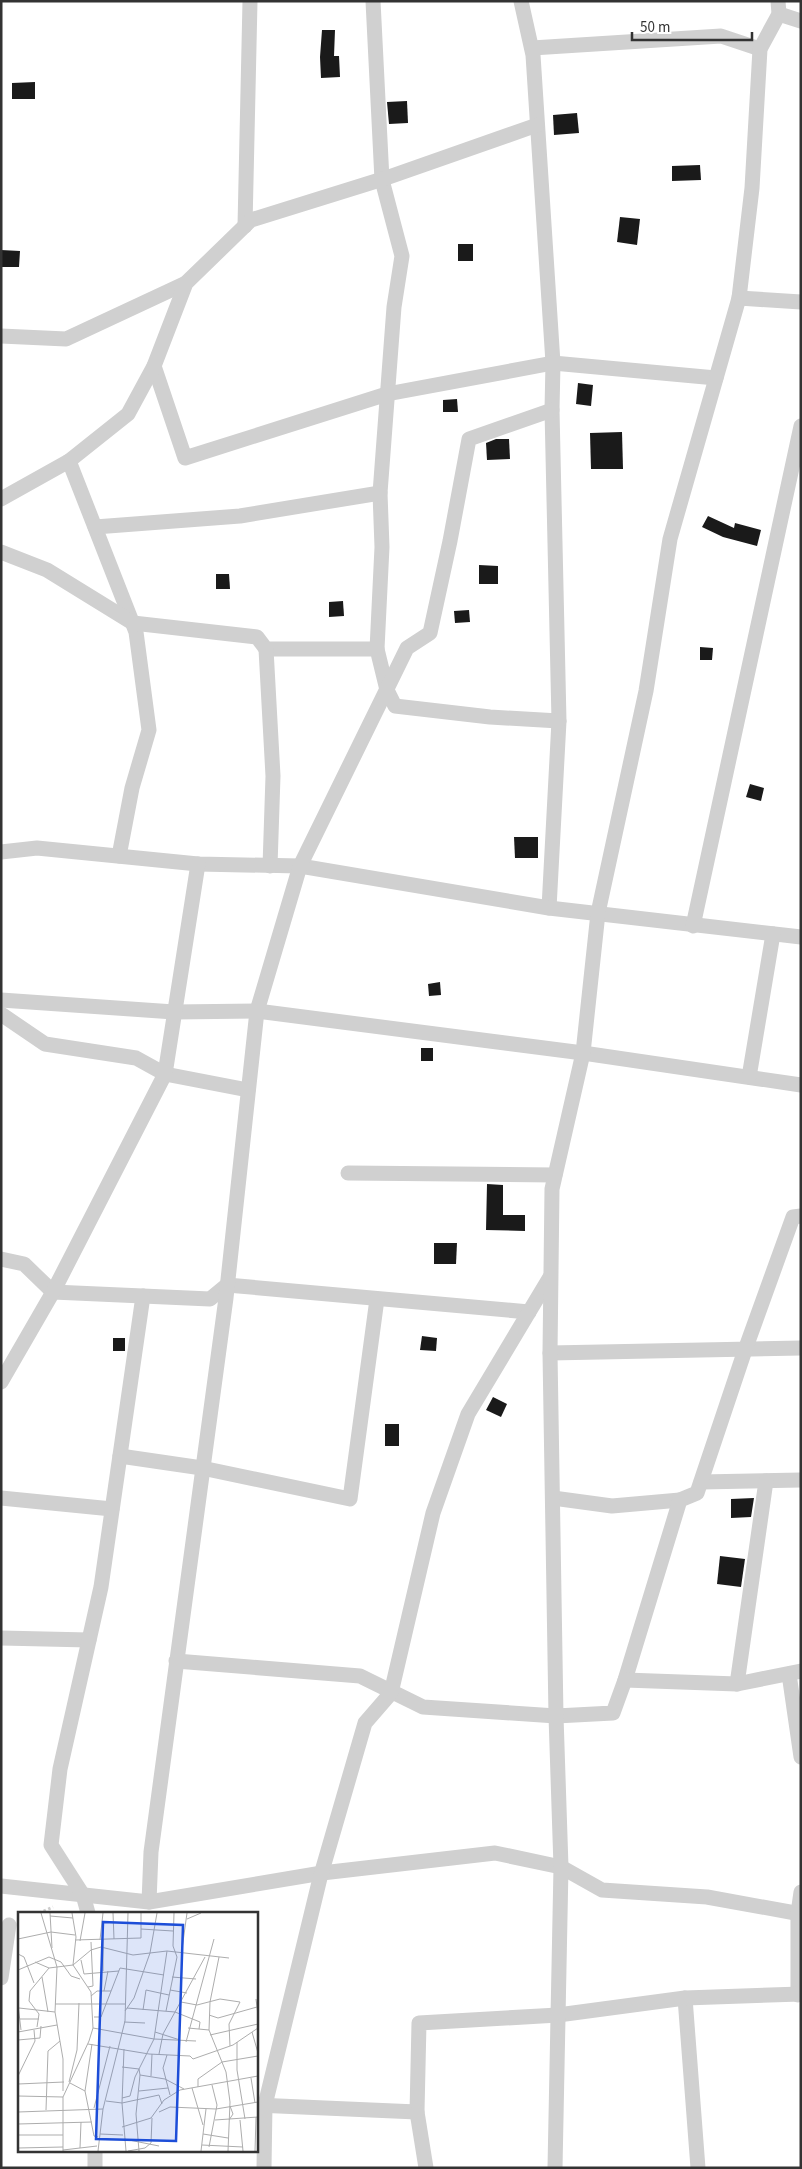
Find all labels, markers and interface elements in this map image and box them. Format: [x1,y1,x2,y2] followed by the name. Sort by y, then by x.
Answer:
[632,10,752,42] scale bar
[640,17,670,38] text: 50 m
[18,1912,258,2152] inset map

